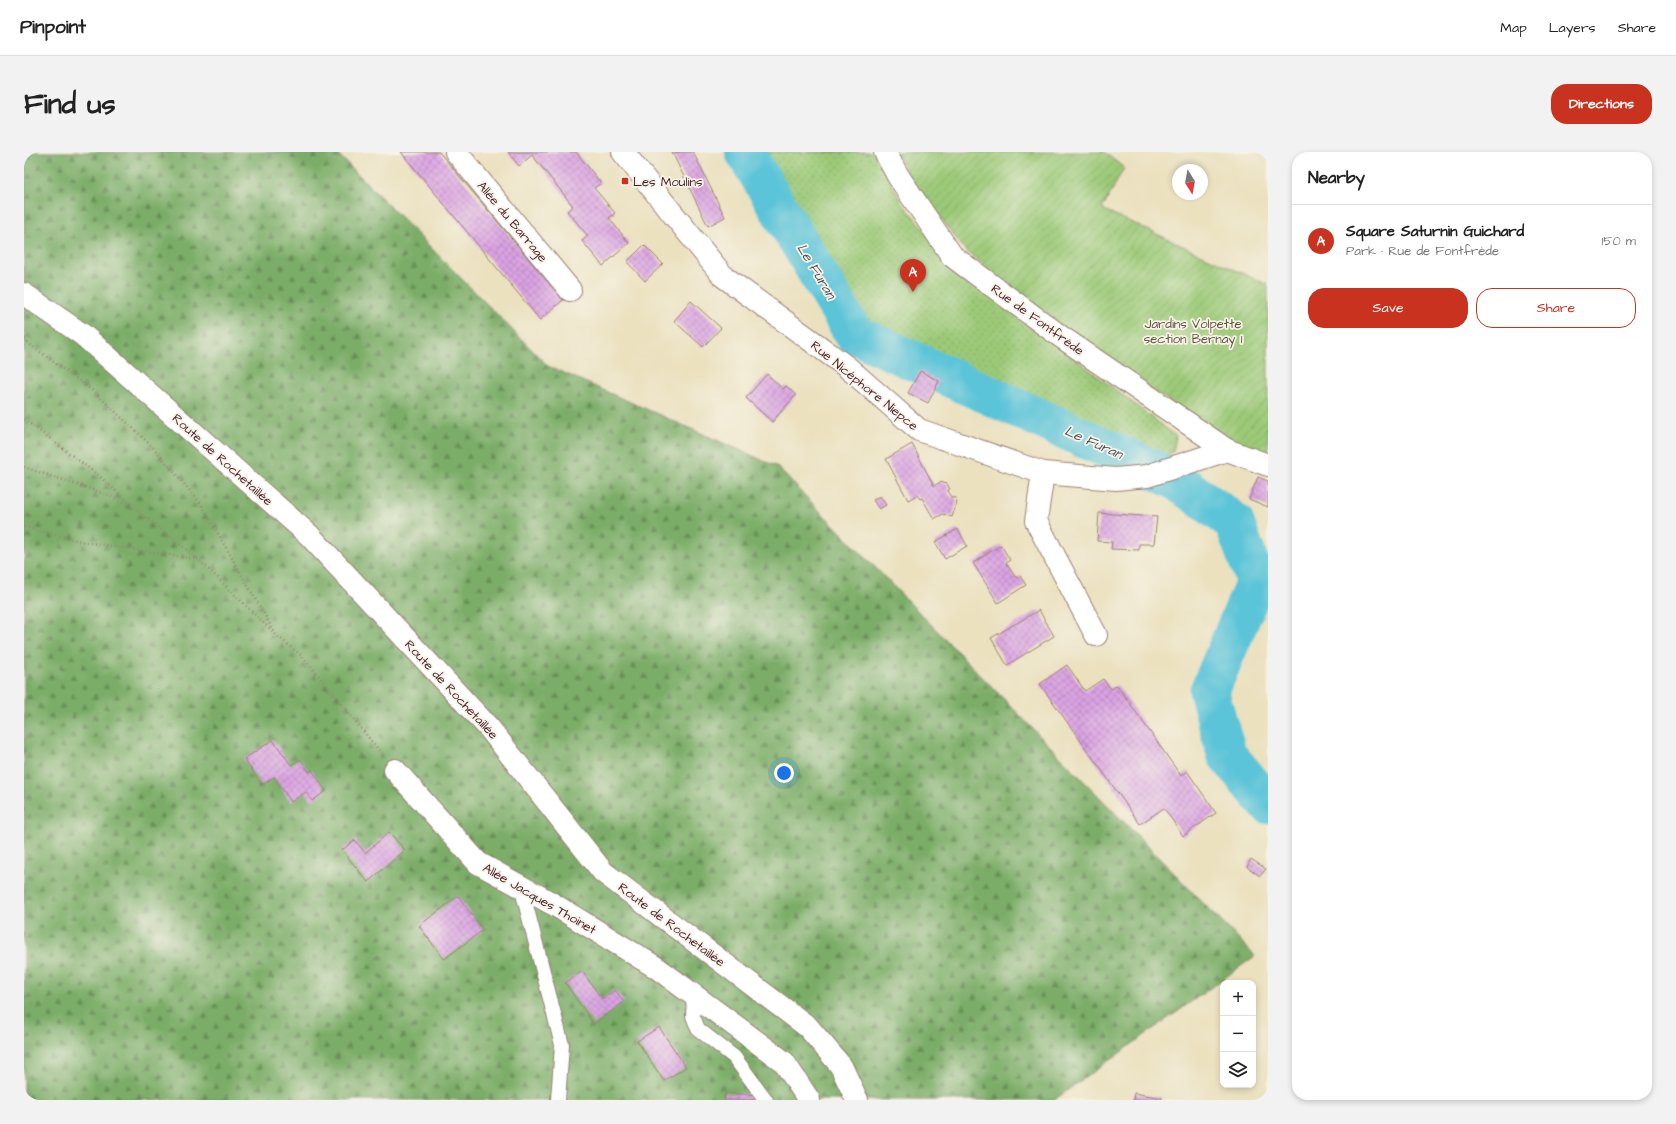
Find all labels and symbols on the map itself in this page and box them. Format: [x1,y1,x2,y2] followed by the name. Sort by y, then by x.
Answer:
[1172,164,1208,200] north arrow
[633,173,703,191] place label: Les Moulins
[620,176,630,186] marker: Les Moulins
[472,177,551,267] street label: Allée du Barrage
[792,240,841,304] water label: Le Furan
[900,259,926,292] pin: A
[987,280,1087,360] street label: Rue de Fontfrède
[1144,315,1243,349] park label: Jardins Volpette section Bernay 1
[807,337,922,435] street label: Rue Nicéphore Niepce
[168,410,277,510] street label: Route de Rochetaillée
[1061,421,1127,465] water label: Le Furan
[400,636,502,743] street label: Route de Rochetaillée
[774,763,794,783] your location
[480,859,600,939] street label: Allée Jacques Thoinet
[614,879,729,971] street label: Route de Rochetaillée

